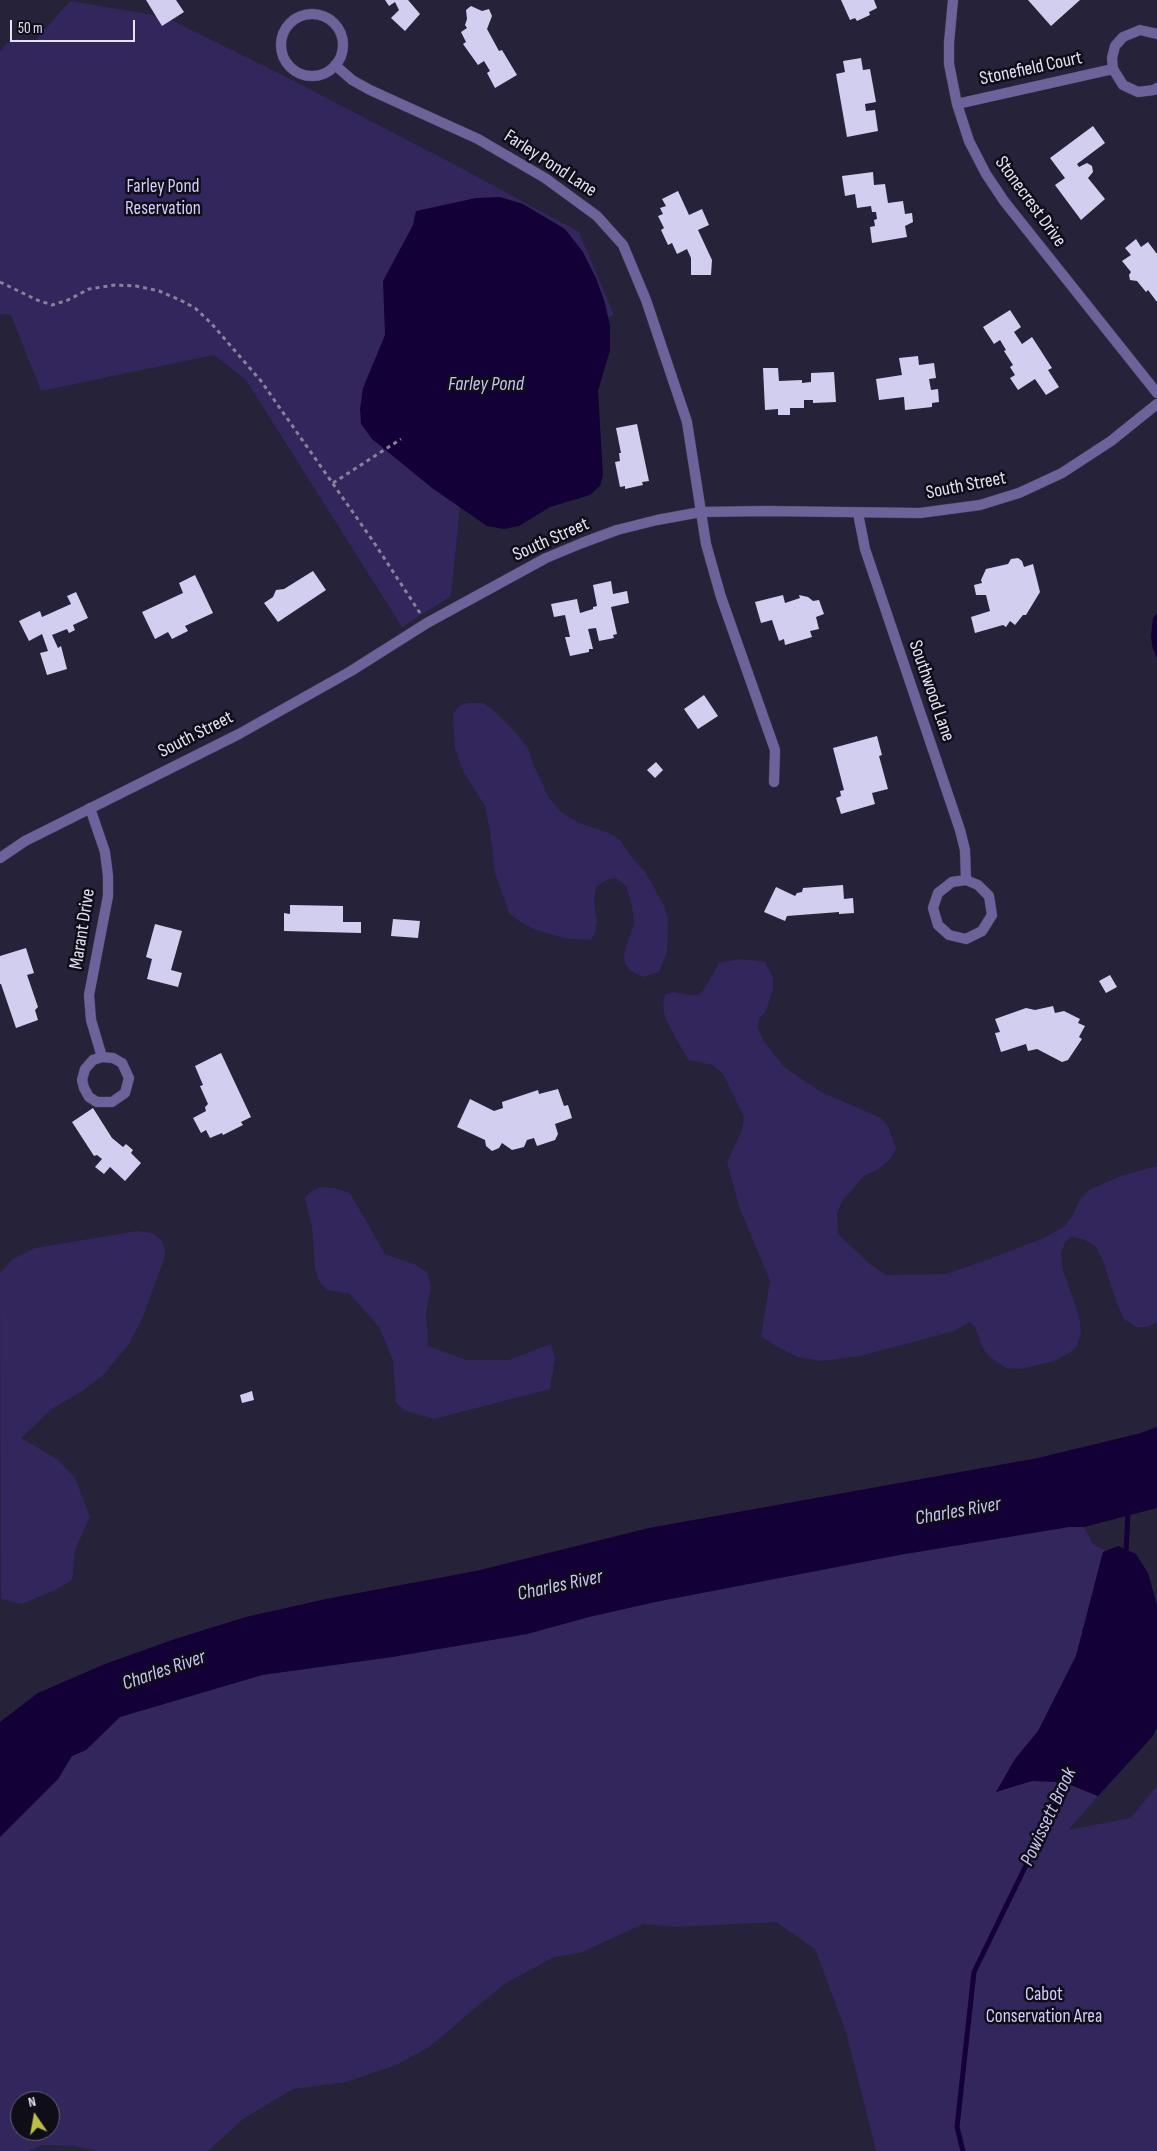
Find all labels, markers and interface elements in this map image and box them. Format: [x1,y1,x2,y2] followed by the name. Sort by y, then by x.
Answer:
[12,10,138,42] scale bar
[18,19,43,38] text: 50 m
[978,47,1084,91] street label: Stonefield Court
[499,126,601,202] street label: Farley Pond Lane
[989,152,1071,252] street label: Stonecrest Drive
[125,176,201,220] park label: Farley Pond Reservation
[448,373,524,397] water label: Farley Pond
[924,467,1008,505] street label: South Street
[509,513,593,567] street label: South Street
[903,638,959,744] street label: Southwood Lane
[155,706,237,764] street label: South Street
[65,887,101,971] street label: Marant Drive
[913,1493,1003,1531] water label: Charles River
[515,1565,605,1607] water label: Charles River
[119,1646,209,1696] water label: Charles River
[1016,1764,1082,1870] water label: Powissett Brook
[986,1984,1102,2028] park label: Cabot Conservation Area
[10,2091,60,2141] north arrow
[27,2093,37,2111] text: N

